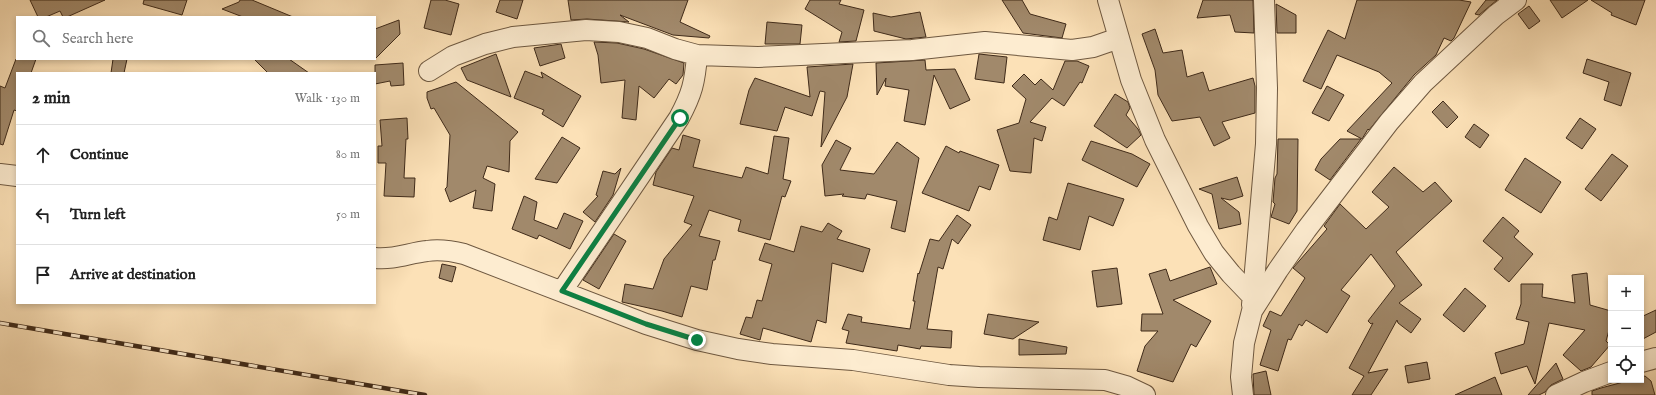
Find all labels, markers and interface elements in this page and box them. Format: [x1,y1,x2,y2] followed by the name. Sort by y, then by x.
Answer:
[16,16,376,60] search box
[30,27,52,49] icon: search
[62,29,133,48] text: Search here
[32,88,70,109] text: 2 min
[295,90,360,107] text: Walk · 130 m
[671,109,689,127] route start
[32,144,54,166] icon: ahead
[70,145,128,164] text: Continue
[336,146,360,163] text: 80 m
[32,204,54,226] icon: left
[70,205,126,224] text: Turn left
[336,206,360,223] text: 50 m
[32,264,54,286] icon: arrive
[70,265,196,284] text: Arrive at destination
[1608,275,1644,383] map controls
[1608,275,1644,311] button: +
[1608,311,1644,347] button: −
[688,331,706,349] route end
[1608,347,1644,383] button: locate

